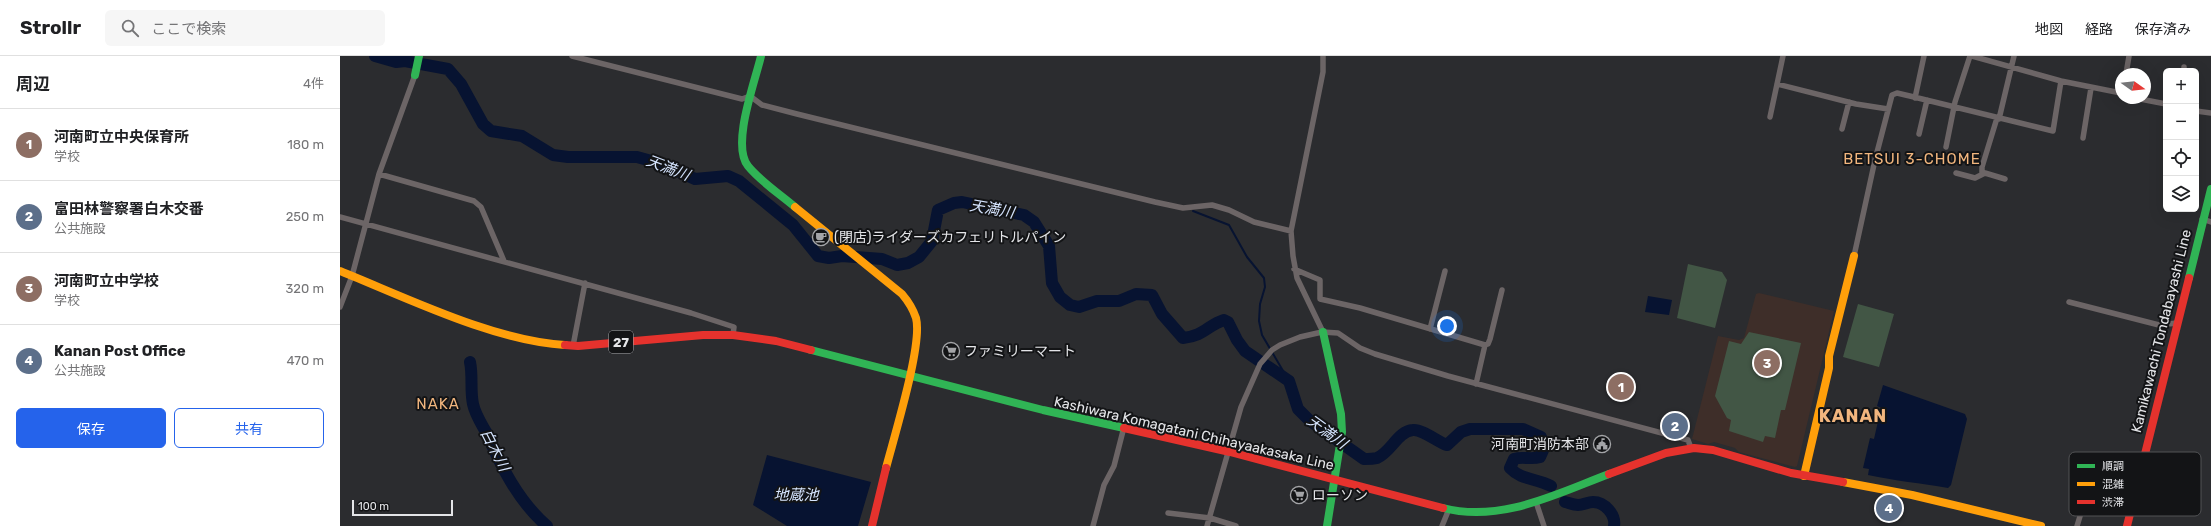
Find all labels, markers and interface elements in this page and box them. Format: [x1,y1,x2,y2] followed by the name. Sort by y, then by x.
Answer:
[105,10,385,46] search box
[20,16,81,39] text: Strollr
[119,17,141,39] icon: search
[151,20,226,38] text: ここで検索
[2035,21,2063,38] text: 地図
[2085,21,2113,38] text: 経路
[2135,21,2191,38] text: 保存済み
[2115,68,2151,104] north arrow
[2163,68,2199,212] map controls
[2163,68,2199,104] button: +
[16,74,50,94] text: 周辺
[303,76,324,91] text: 4件
[2163,104,2199,140] button: −
[54,128,189,146] text: 河南町立中央保育所
[26,137,32,152] text: 1
[287,137,324,152] text: 180 m
[2163,140,2199,176] button: locate
[54,149,80,164] text: 学校
[1843,150,1981,168] district label: BETSUI 3-CHOME
[644,152,694,185] water label: 天満川
[2163,176,2199,212] button: layers
[968,196,1018,222] water label: 天満川
[54,200,204,218] text: 富田林警察署白木交番
[25,209,33,224] text: 2
[286,209,324,224] text: 250 m
[54,221,106,236] text: 公共施設
[811,227,831,247] cafe icon: (閉店)ライダーズカフェリトルパイン
[2128,228,2195,434] street label: Kamikawachi Tondabayashi Line
[834,229,1066,246] place label: (閉店)ライダーズカフェリトルパイン
[54,272,159,290] text: 河南町立中学校
[25,281,33,296] text: 3
[286,281,324,296] text: 320 m
[54,293,80,308] text: 学校
[1437,316,1457,336] your location
[609,331,633,353] road number: 27
[941,341,961,361] supermarket icon: ファミリーマート
[54,342,186,360] text: Kanan Post Office
[964,343,1076,360] place label: ファミリーマート
[1754,348,1780,378] pin: 3
[25,353,33,368] text: 4
[286,353,324,368] text: 470 m
[54,363,106,378] text: 公共施設
[1608,372,1634,402] pin: 1
[1052,393,1336,474] street label: Kashiwara Komagatani Chihayaakasaka Line
[416,395,460,413] district label: NAKA
[1819,405,1887,427] district label: KANAN
[16,408,166,448] button: 保存
[174,408,324,448] button: 共有
[1304,411,1352,454] water label: 天満川
[1662,411,1688,441] pin: 2
[477,426,514,476] water label: 白木川
[1592,434,1612,454] public building icon: 河南町消防本部
[1491,436,1589,453] place label: 河南町消防本部
[2069,452,2201,516] legend
[2102,460,2124,473] text: 順調
[2102,478,2124,491] text: 混雑
[1289,485,1309,505] supermarket icon: ローソン
[773,486,820,504] water label: 地蔵池
[1312,487,1368,504] place label: ローソン
[1876,493,1902,523] pin: 4
[2102,496,2124,509] text: 渋滞
[352,498,453,517] scale bar
[358,500,389,513] text: 100 m

